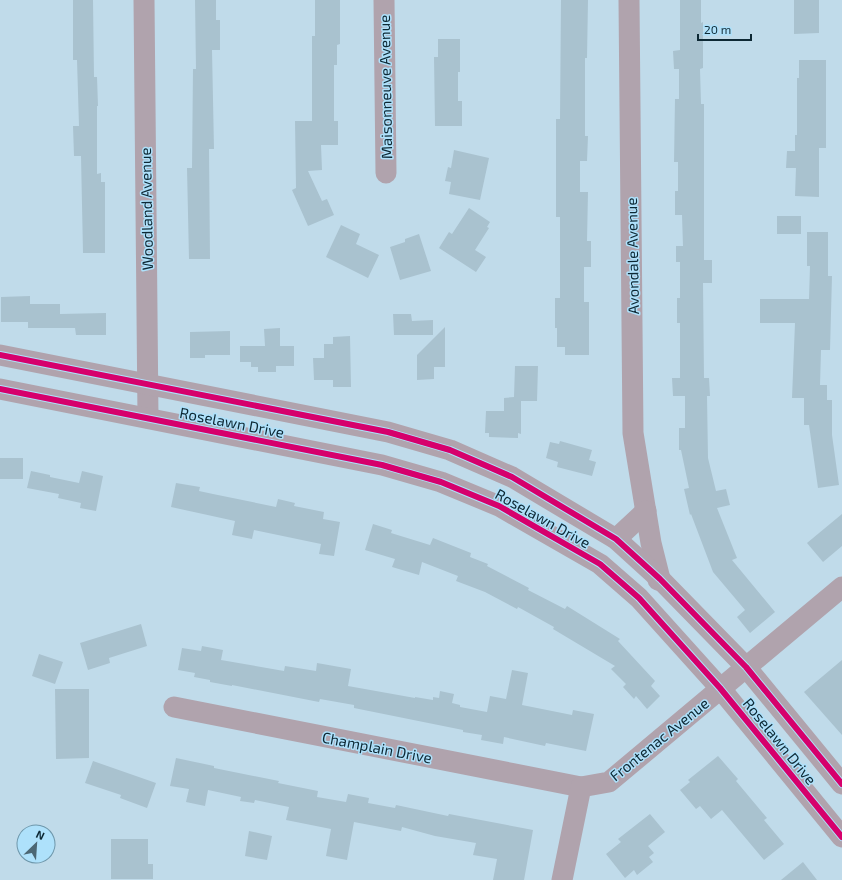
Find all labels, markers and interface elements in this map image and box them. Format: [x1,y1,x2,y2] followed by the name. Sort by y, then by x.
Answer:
[375,15,395,159] street label: Maisonneuve Avenue
[698,16,751,42] scale bar
[704,22,731,36] text: 20 m
[136,147,156,271] street label: Woodland Avenue
[622,197,642,315] street label: Avondale Avenue
[178,403,286,441] street label: Roselawn Drive
[492,484,594,552] street label: Roselawn Drive
[606,694,712,784] street label: Frontenac Avenue
[740,694,820,788] street label: Roselawn Drive
[321,728,433,766] street label: Champlain Drive
[16,824,56,864] north arrow
[34,827,47,842] text: N

